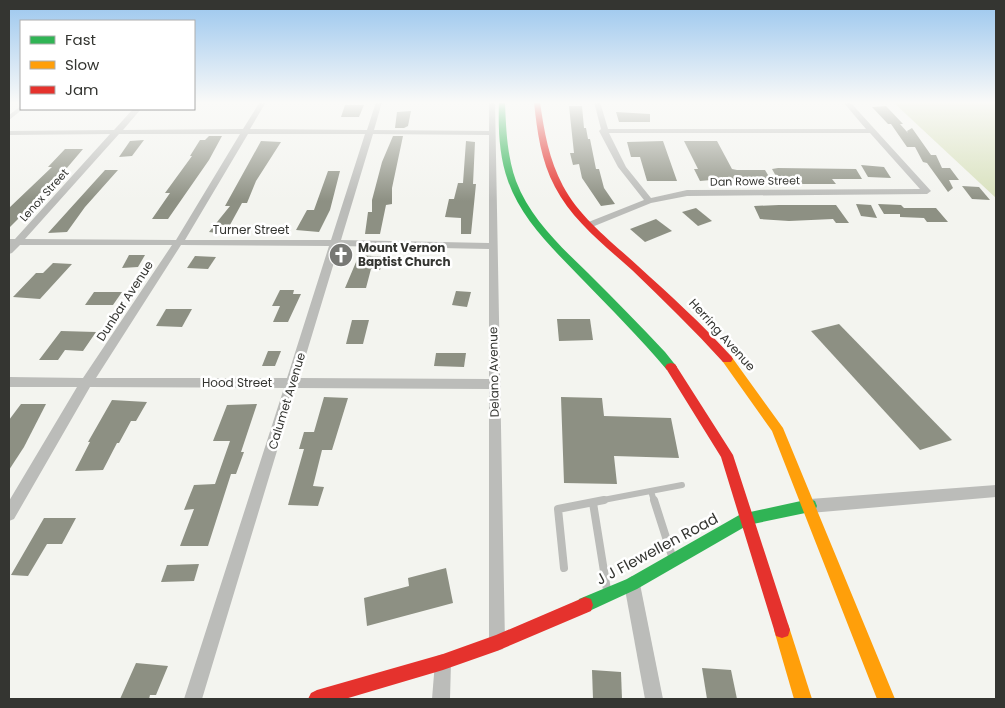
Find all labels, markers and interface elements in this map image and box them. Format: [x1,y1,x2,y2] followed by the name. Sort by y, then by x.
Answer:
[20,20,195,110] legend
[65,29,96,50] text: Fast
[65,54,100,75] text: Slow
[65,79,99,100] text: Jam
[16,165,72,225] street label: Lenox Street
[710,172,800,190] street label: Dan Rowe Street
[213,221,289,238] street label: Turner Street
[358,239,451,270] place label: Mount Vernon Baptist Church
[328,242,354,268] church icon: Mount Vernon Baptist Church
[92,257,157,344] street label: Dunbar Avenue
[685,295,759,374] street label: Herring Avenue
[484,327,503,417] street label: Delano Avenue
[264,350,309,451] street label: Calumet Avenue
[202,374,272,391] street label: Hood Street
[592,508,721,590] street label: J J Flewellen Road

